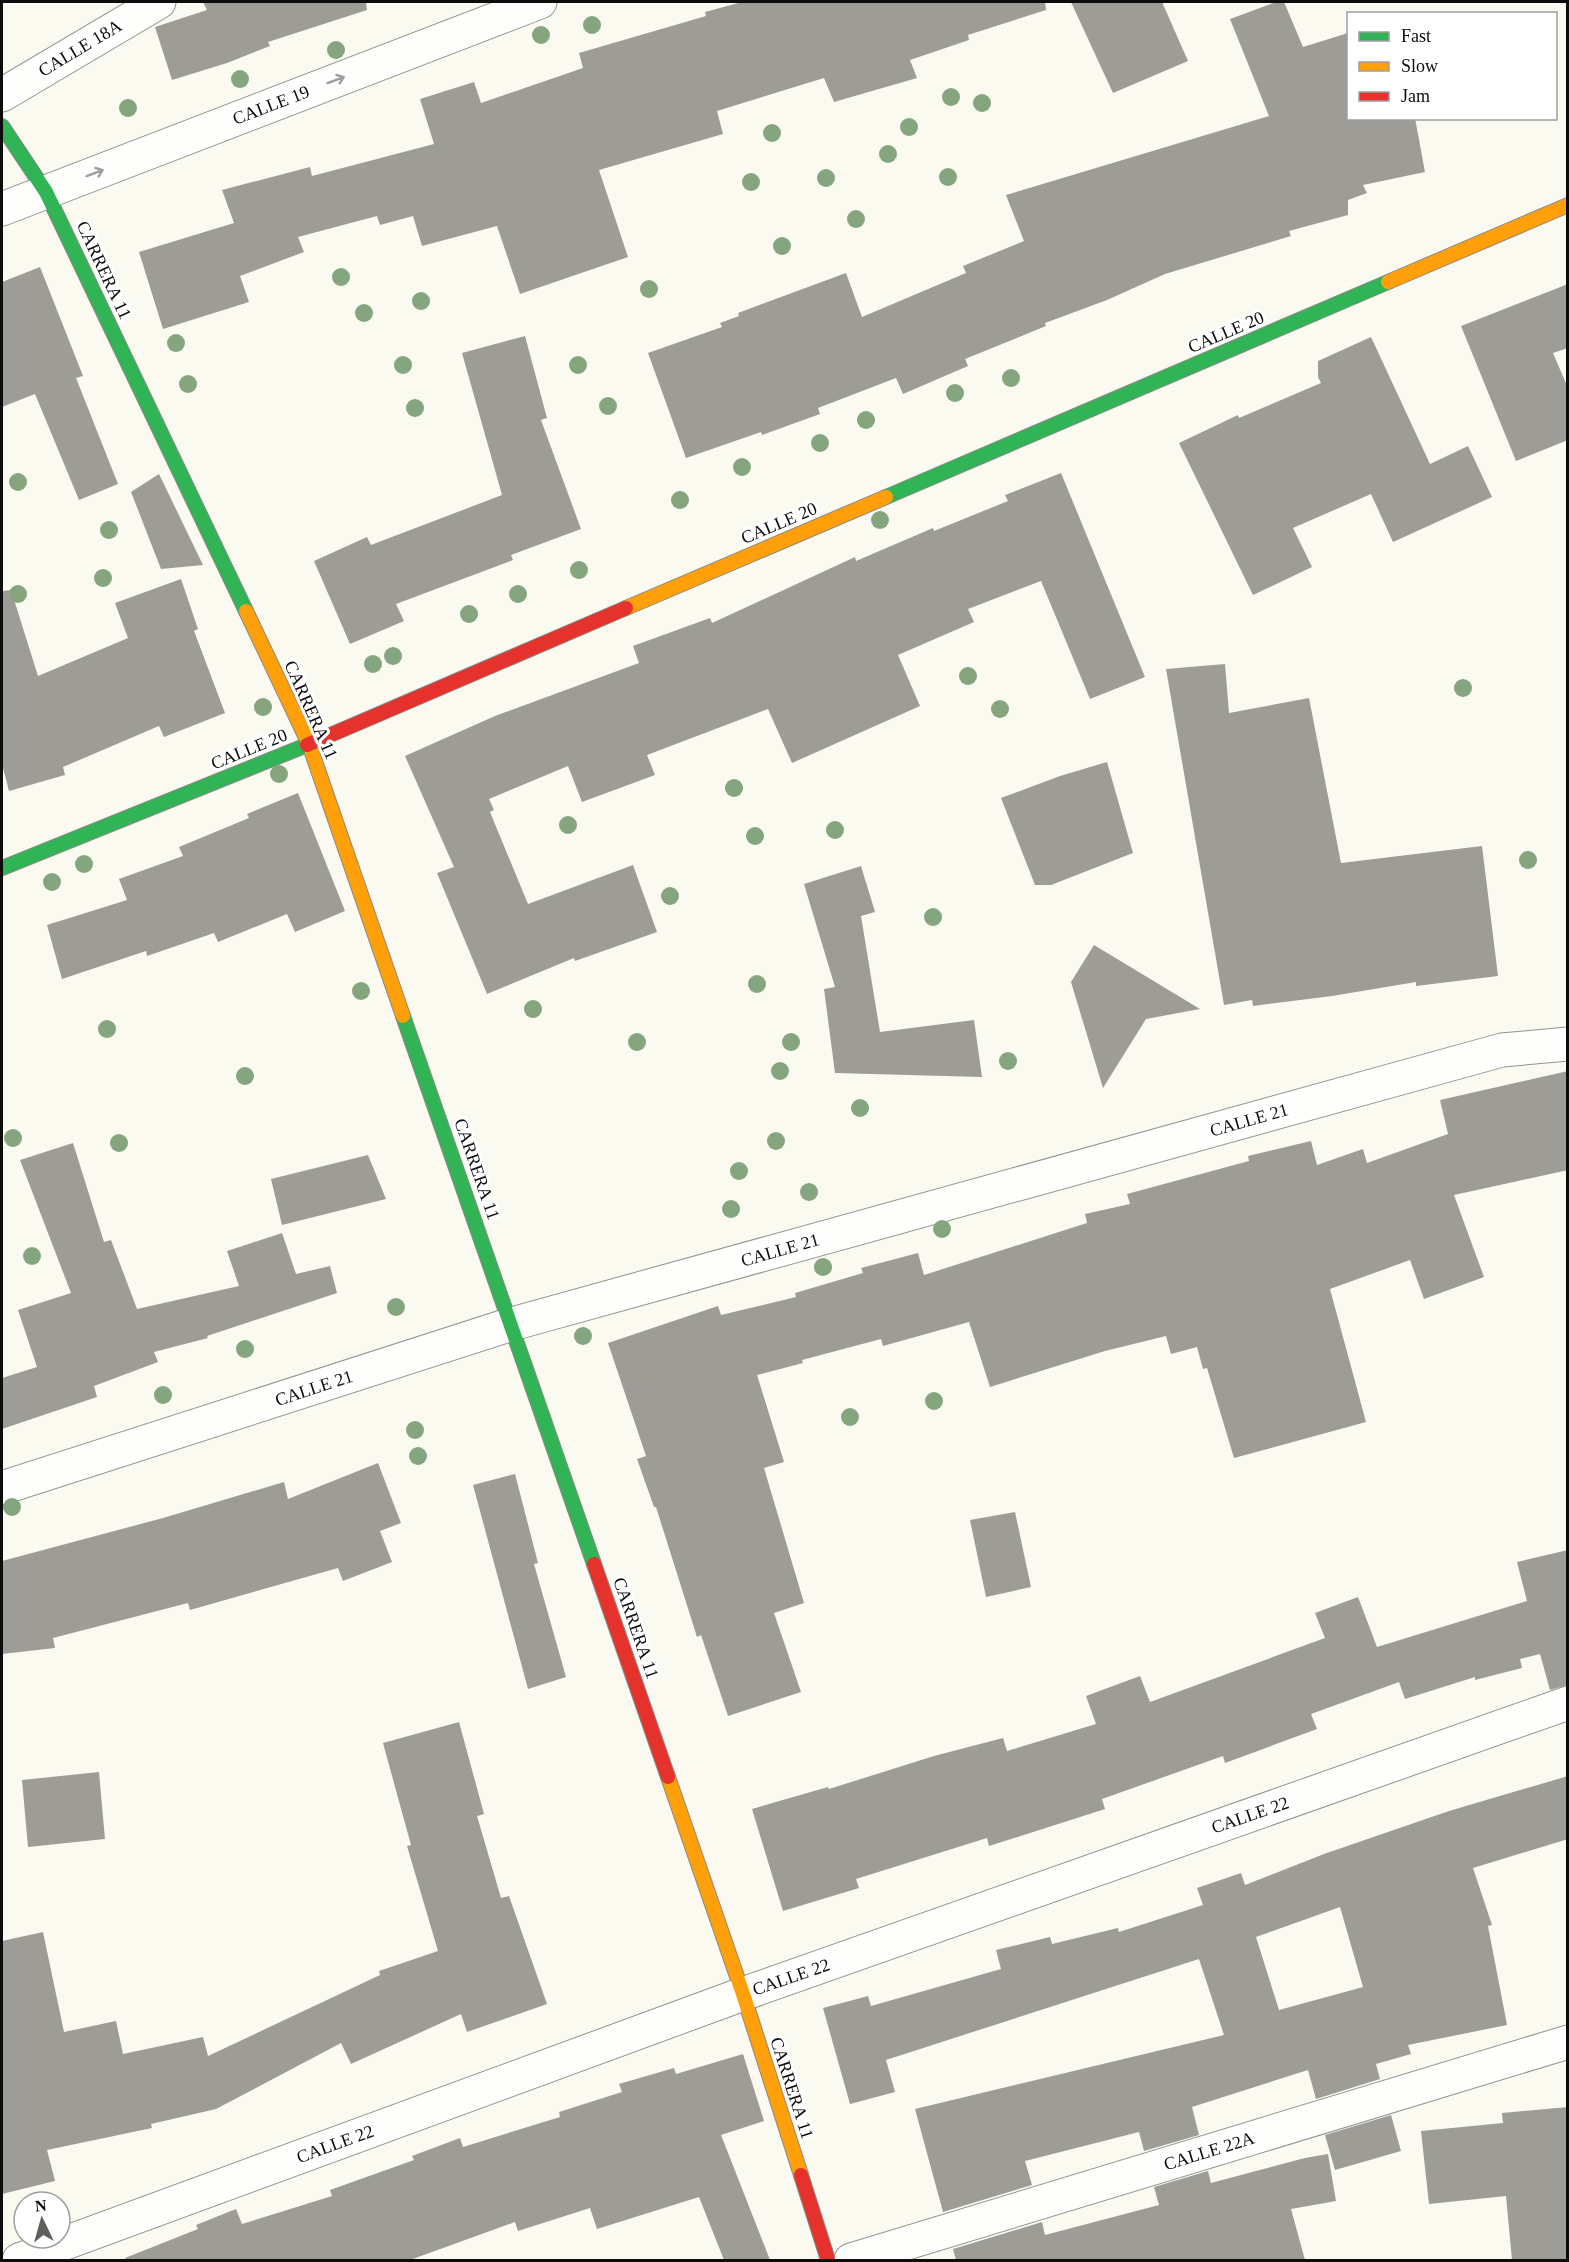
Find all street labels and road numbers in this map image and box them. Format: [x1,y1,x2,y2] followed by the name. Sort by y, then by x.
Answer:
[35,15,125,81] street label: CALLE 18A
[230,81,312,129] street label: CALLE 19
[73,218,135,322] street label: CARRERA 11
[1185,307,1267,357] street label: CALLE 20
[738,498,820,548] street label: CALLE 20
[280,658,342,762] street label: CARRERA 11
[208,725,290,773] street label: CALLE 20
[1208,1099,1290,1141] street label: CALLE 21
[450,1116,504,1222] street label: CARRERA 11
[739,1229,821,1271] street label: CALLE 21
[273,1366,355,1410] street label: CALLE 21
[609,1575,663,1681] street label: CARRERA 11
[1209,1792,1291,1838] street label: CALLE 22
[750,1954,832,2000] street label: CALLE 22
[766,2035,818,2141] street label: CARRERA 11
[294,2121,376,2167] street label: CALLE 22
[1161,2128,1257,2174] street label: CALLE 22A

